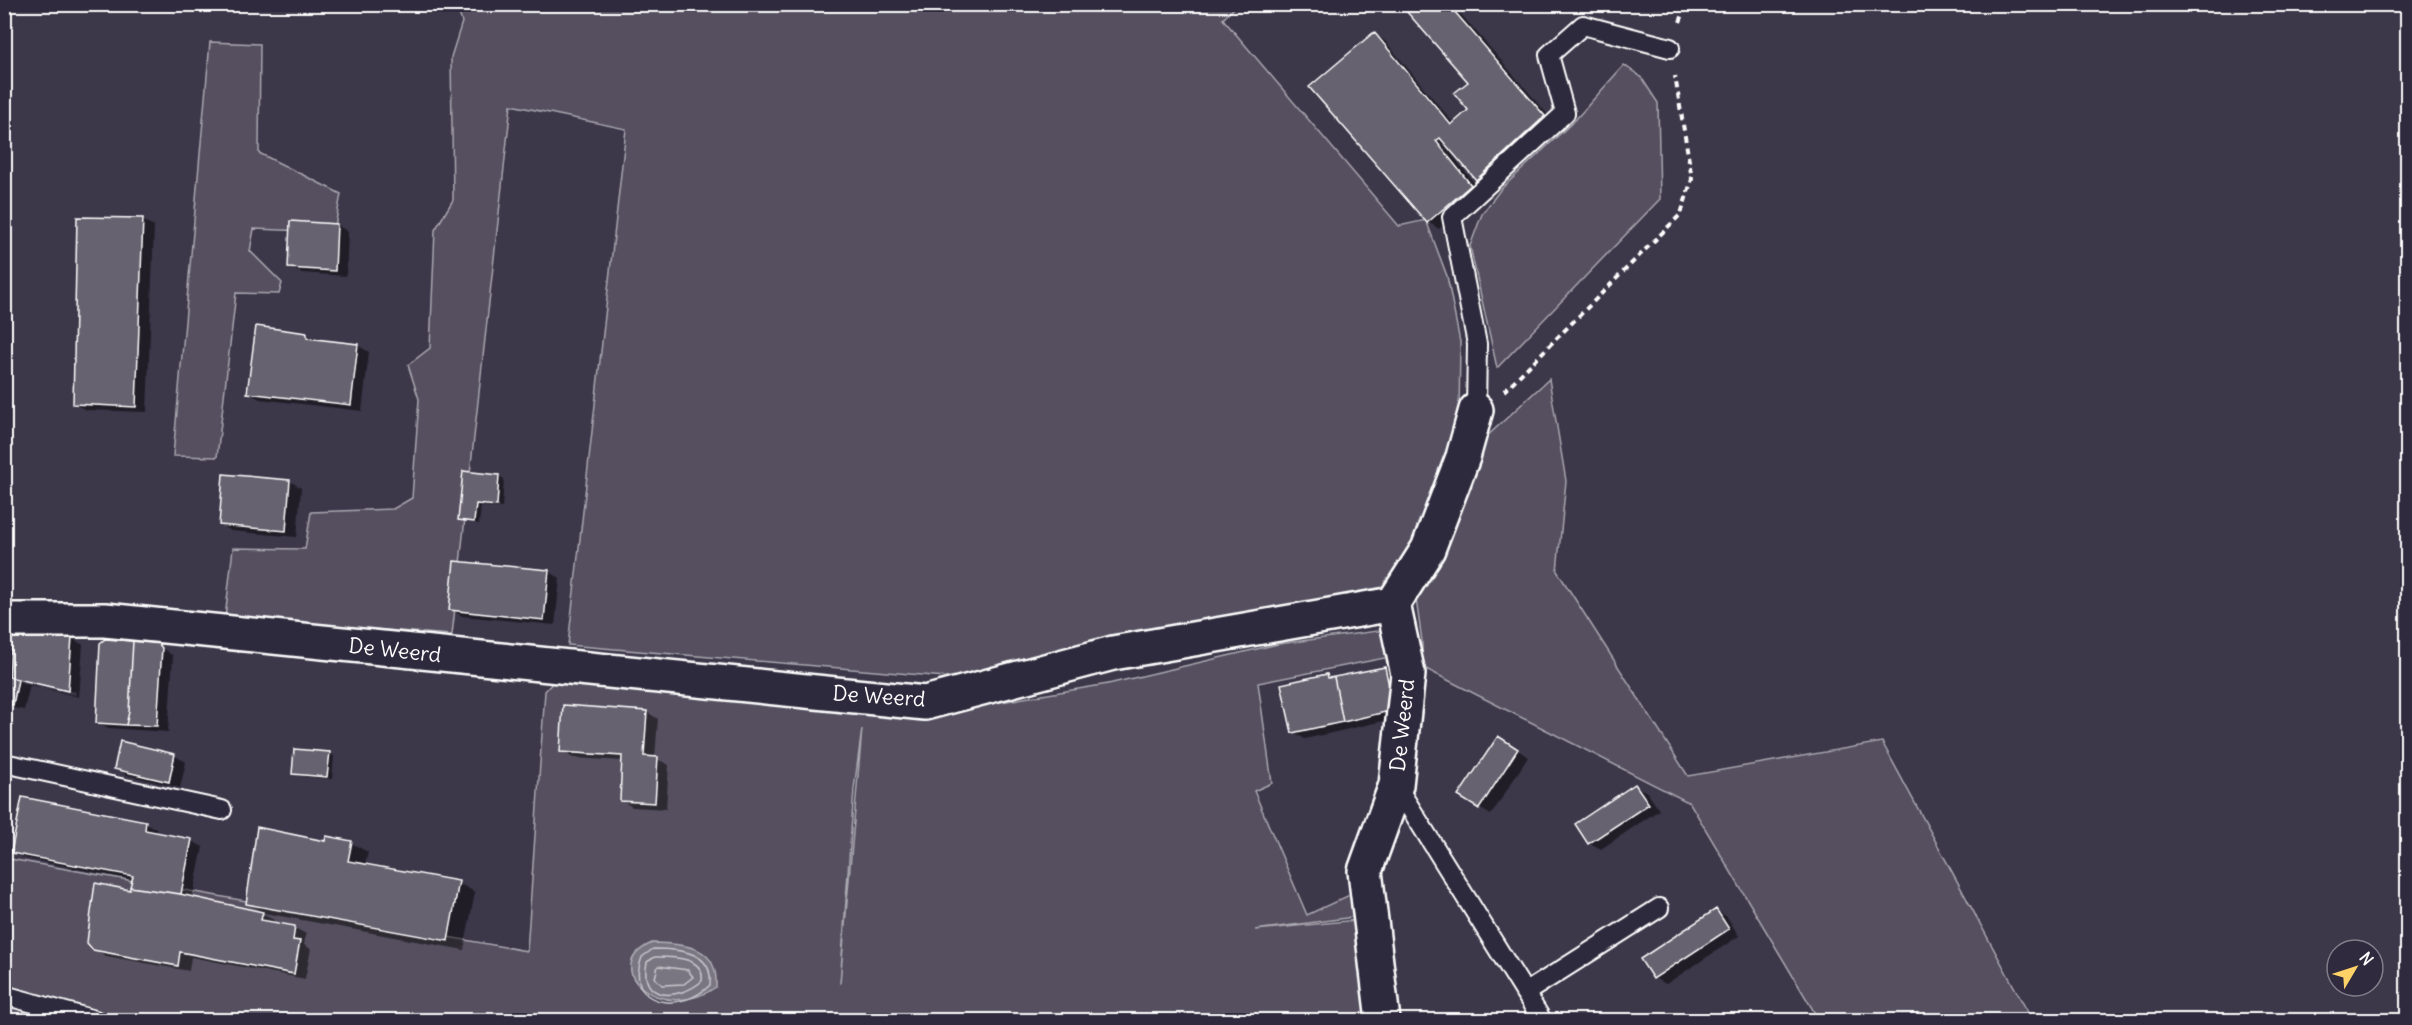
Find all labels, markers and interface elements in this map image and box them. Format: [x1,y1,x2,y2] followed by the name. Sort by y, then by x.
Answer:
[347,632,443,668] street label: De Weerd
[1384,677,1420,773] street label: De Weerd
[832,679,926,713] street label: De Weerd
[2325,938,2385,998] north arrow
[2355,948,2378,969] text: N

